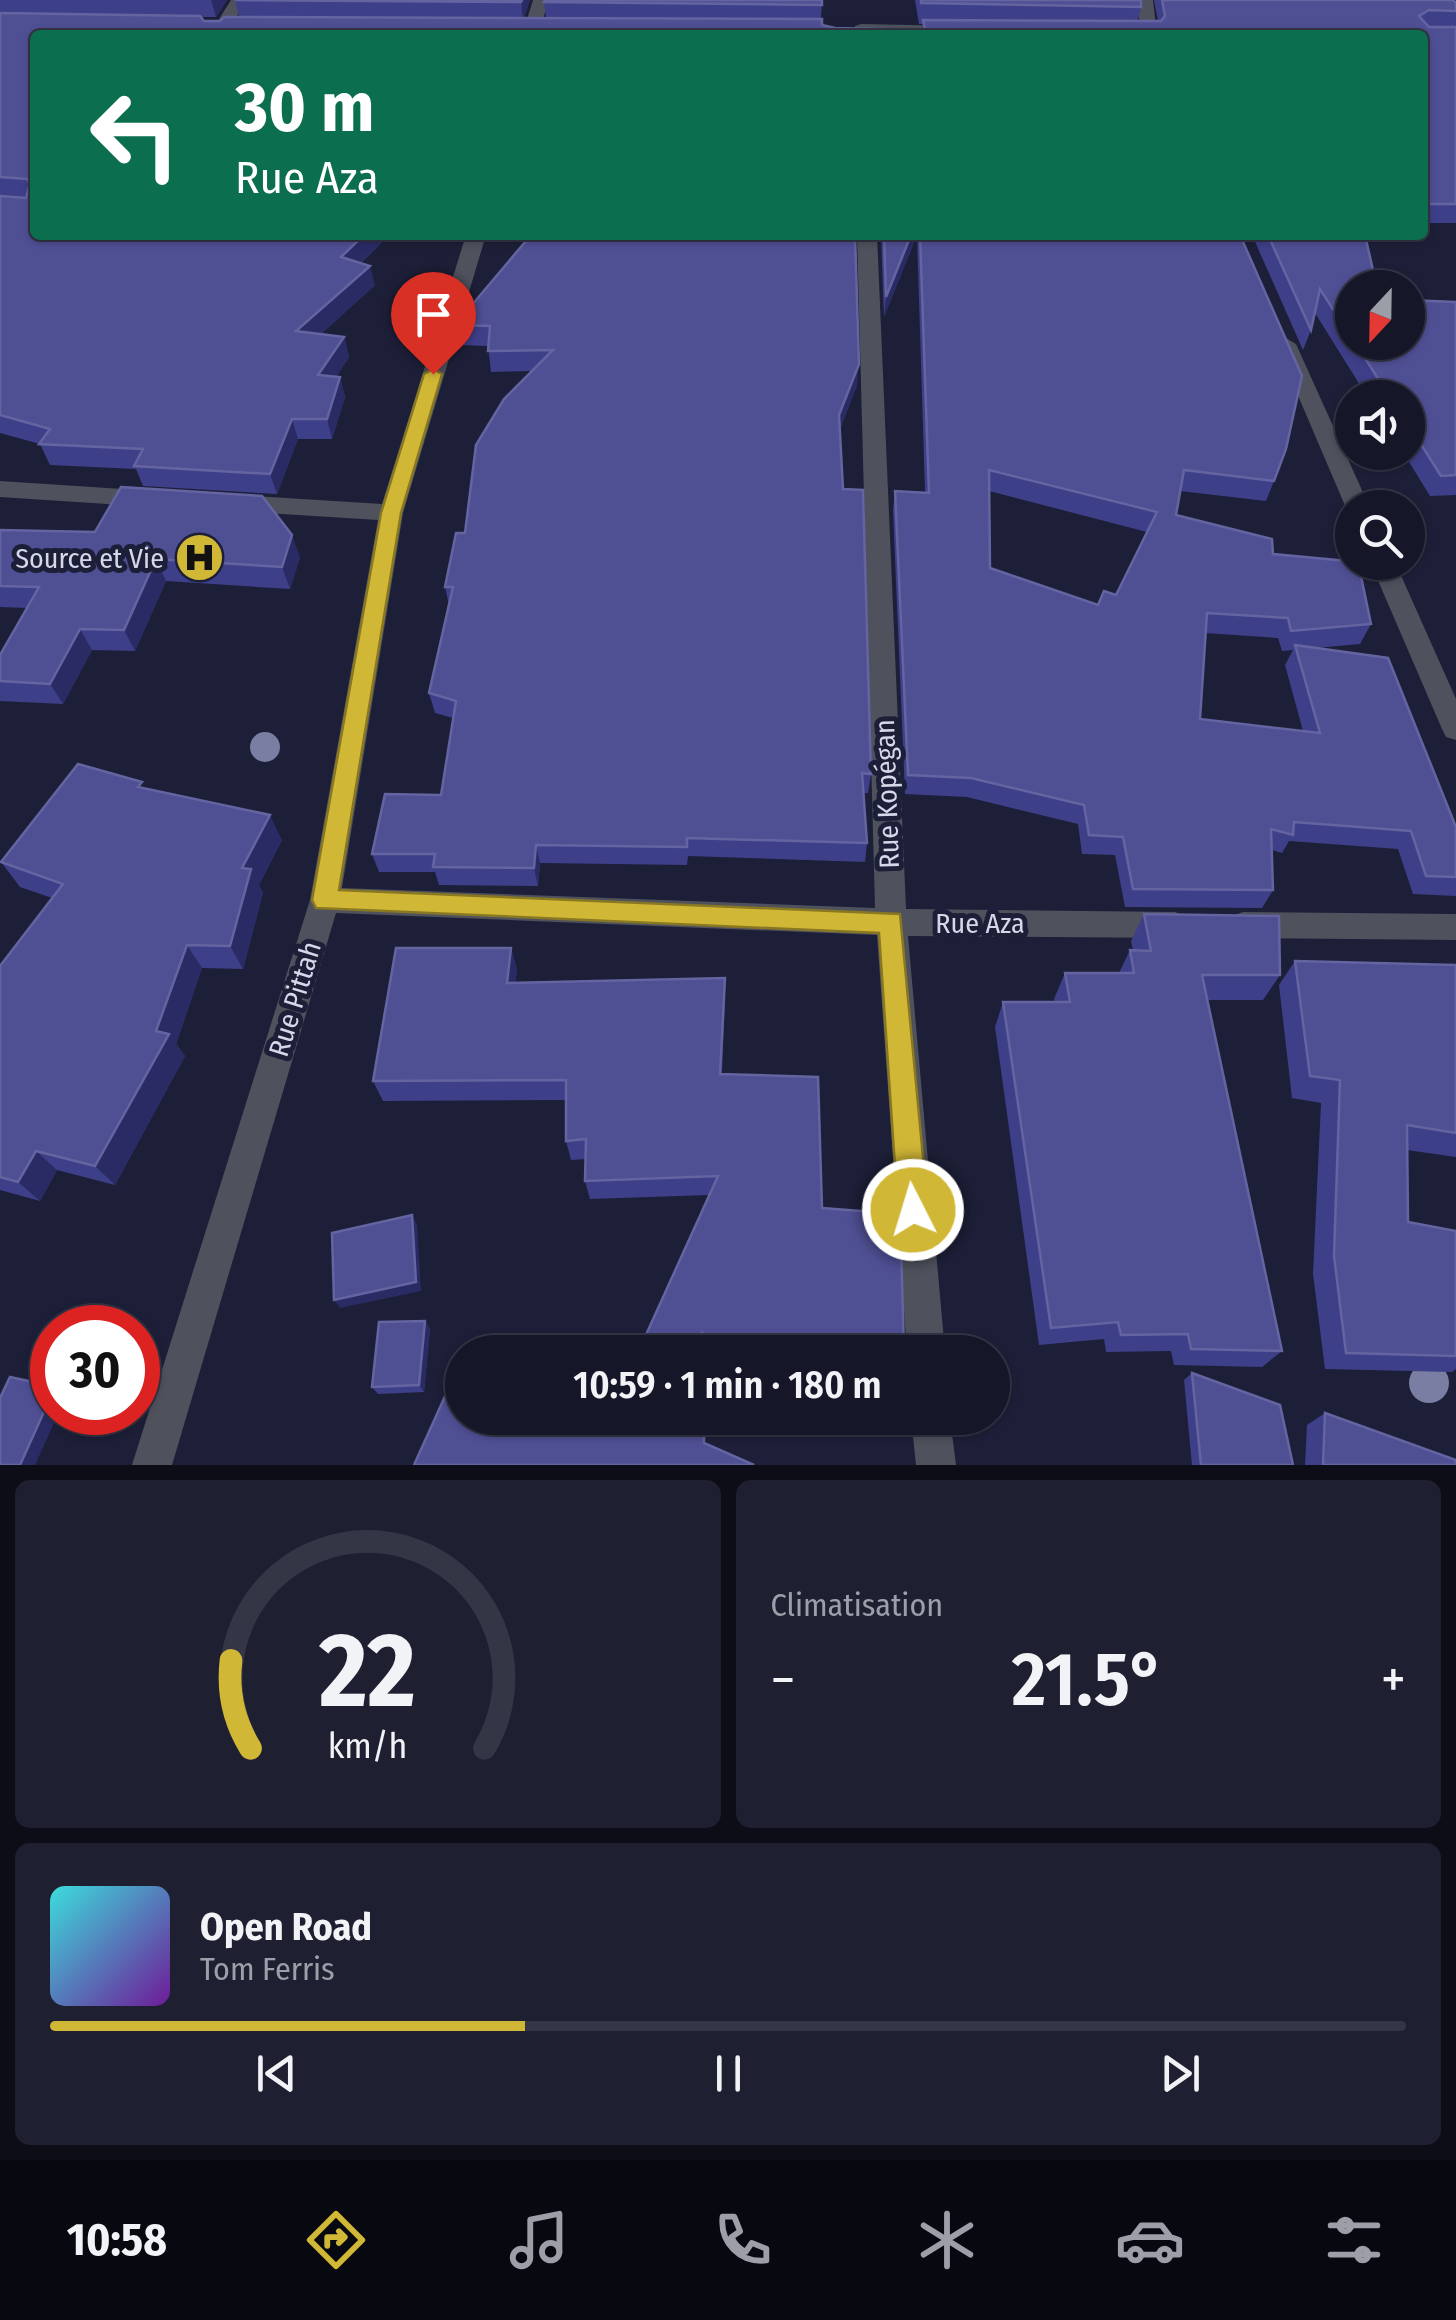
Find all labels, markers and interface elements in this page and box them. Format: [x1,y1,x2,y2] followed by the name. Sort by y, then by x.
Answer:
[235,66,374,150] text: 30 m
[70,70,200,200] icon: left
[235,151,379,205] text: Rue Aza
[1335,270,1425,360] north arrow
[1335,270,1425,580] map controls
[391,272,476,375] pin
[406,287,461,342] icon: arrive
[1335,380,1425,470] button: sound
[1335,490,1425,580] button: search
[173,532,225,584] hospital icon: Source et Vie
[15,542,164,575] place label: Source et Vie
[868,719,906,869] street label: Rue Kopégan
[935,907,1025,940] street label: Rue Aza
[262,937,328,1061] street label: Rue Pittah
[861,1158,965,1262] position arrow
[30,1305,160,1435] speed limit sign: 30
[573,1362,882,1408] text: 10:59 · 1 min · 180 m
[771,1586,943,1624] text: Climatisation
[319,1609,416,1734] text: 22
[1012,1635,1164,1725] text: 21.5°
[771,1647,795,1713] text: −
[1381,1647,1406,1713] text: +
[328,1725,408,1767] text: km/h
[200,1904,372,1950] text: Open Road
[200,1950,335,1988] text: Tom Ferris
[249,2046,304,2101] icon: previous
[701,2046,756,2101] icon: pause
[1153,2046,1208,2101] icon: next
[301,2205,371,2275] icon: directions
[504,2205,574,2275] icon: music
[708,2205,778,2275] icon: phone
[912,2205,982,2275] icon: climate
[1115,2205,1185,2275] icon: car
[1319,2205,1389,2275] icon: filters
[67,2213,167,2267] text: 10:58

